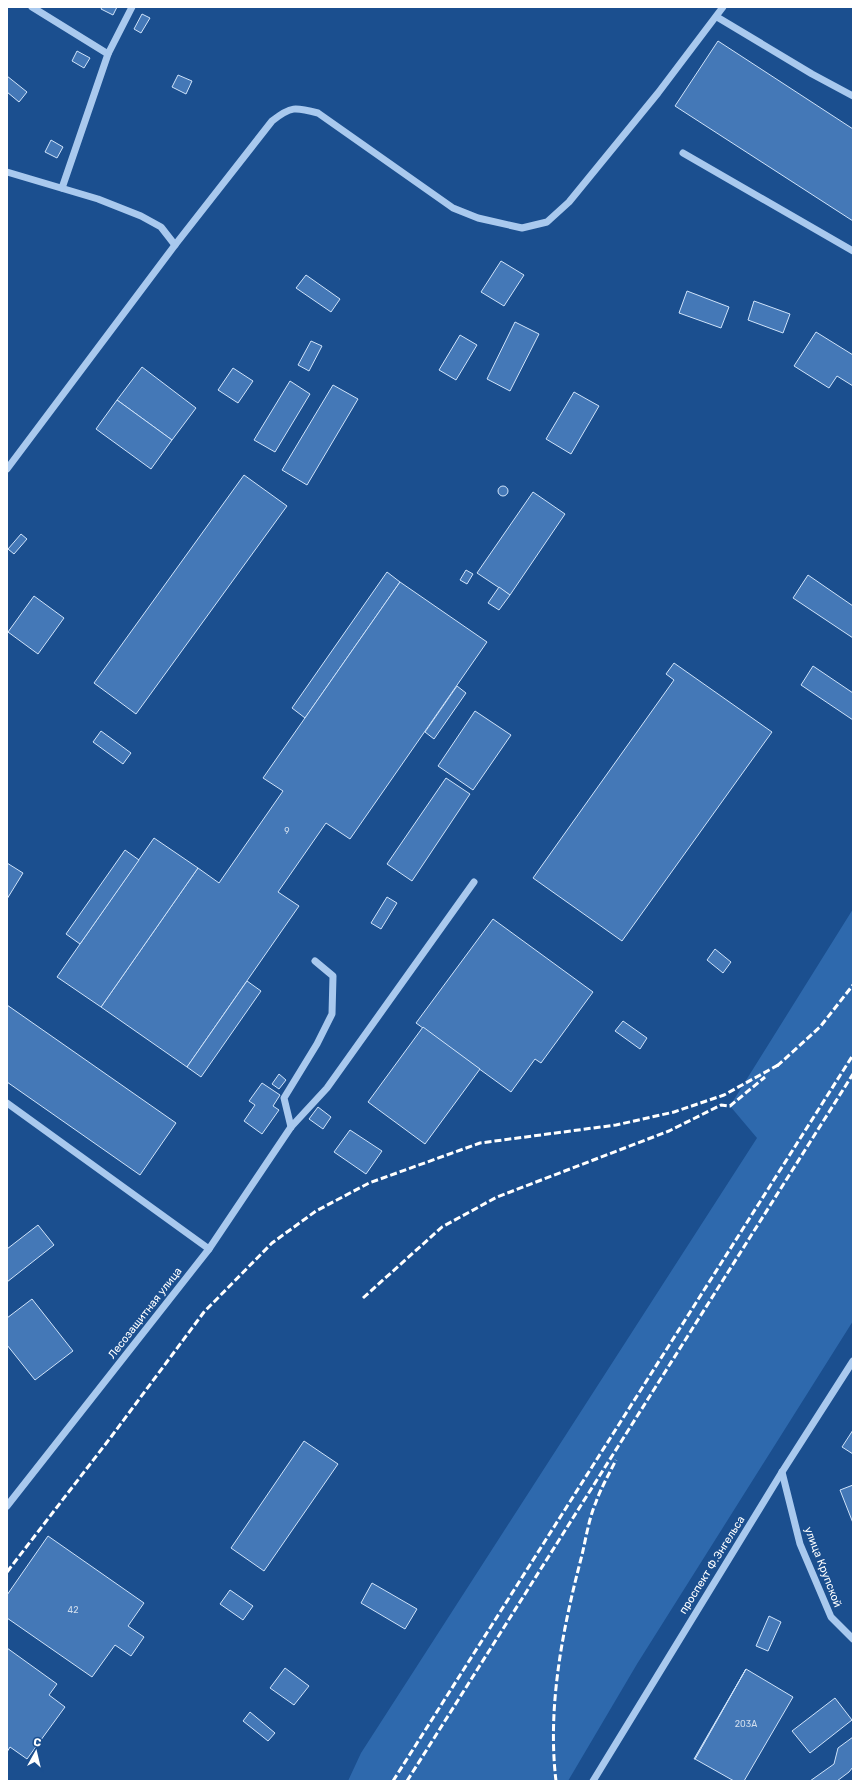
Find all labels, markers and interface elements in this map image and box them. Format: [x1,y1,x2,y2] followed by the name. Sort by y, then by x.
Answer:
[284,826,290,836] house number: 9
[105,1265,185,1361] street label: Лесозащитная улица
[677,1514,747,1616] street label: проспект Ф.Энгельса
[802,1525,844,1609] street label: улица Крупской
[68,1605,78,1615] house number: 42
[735,1719,757,1729] house number: 203А
[16,1732,56,1772] north arrow
[33,1736,42,1750] text: С

